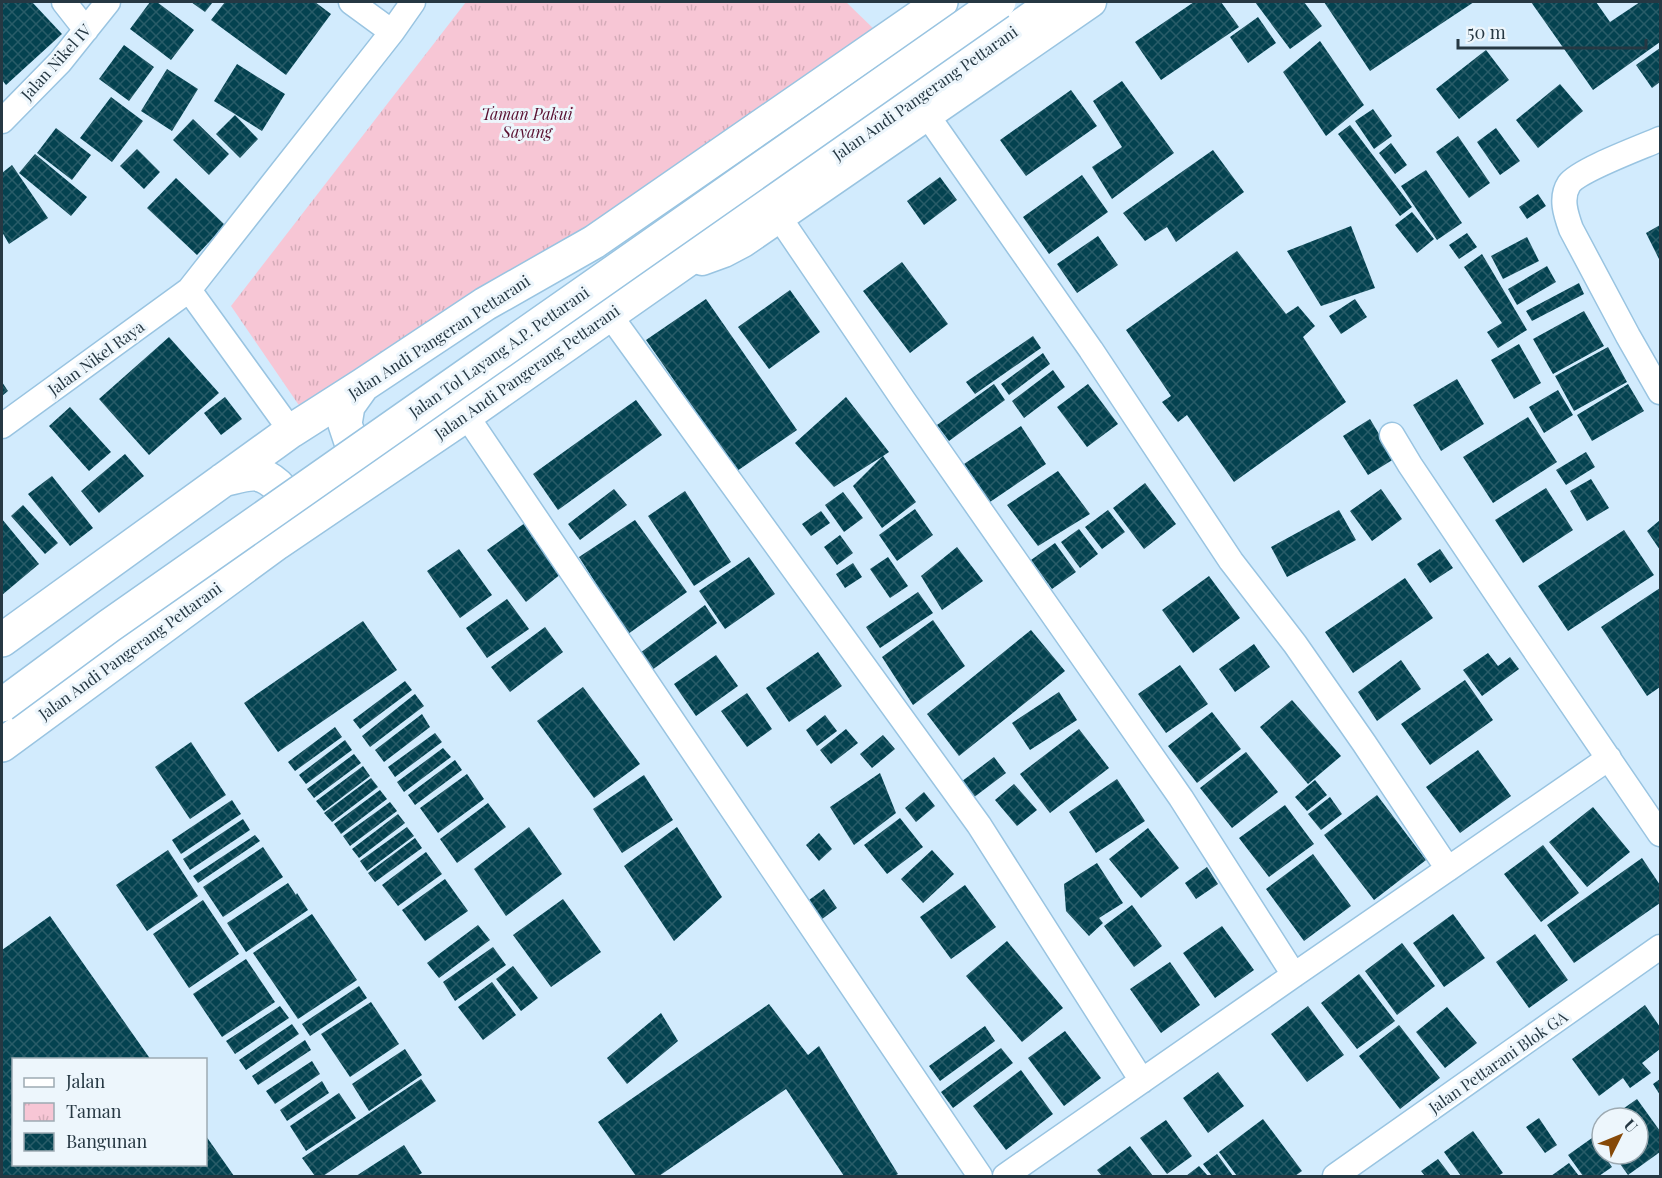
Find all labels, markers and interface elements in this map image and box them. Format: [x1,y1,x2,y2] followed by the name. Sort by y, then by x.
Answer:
[1458,12,1646,50] scale bar
[15,19,96,105] street label: Jalan Nikel IV
[827,20,1022,165] street label: Jalan Andi Pangerang Pettarani
[1467,20,1506,44] text: 50 m
[481,103,574,142] park label: Taman Pakui Sayang
[343,270,534,404] street label: Jalan Andi Pangeran Pettarani
[404,281,593,422] street label: Jalan Tol Layang A.P. Pettarani
[429,299,624,444] street label: Jalan Andi Pangerang Pettarani
[43,316,148,400] street label: Jalan Nikel Raya
[33,577,226,725] street label: Jalan Andi Pangerang Pettarani
[1423,1005,1572,1118] street label: Jalan Pettarani Blok GA
[12,1058,207,1166] legend
[65,1069,106,1093] text: Jalan
[66,1099,122,1123] text: Taman
[1590,1106,1650,1166] north arrow
[1620,1114,1643,1137] text: U
[66,1129,147,1153] text: Bangunan

